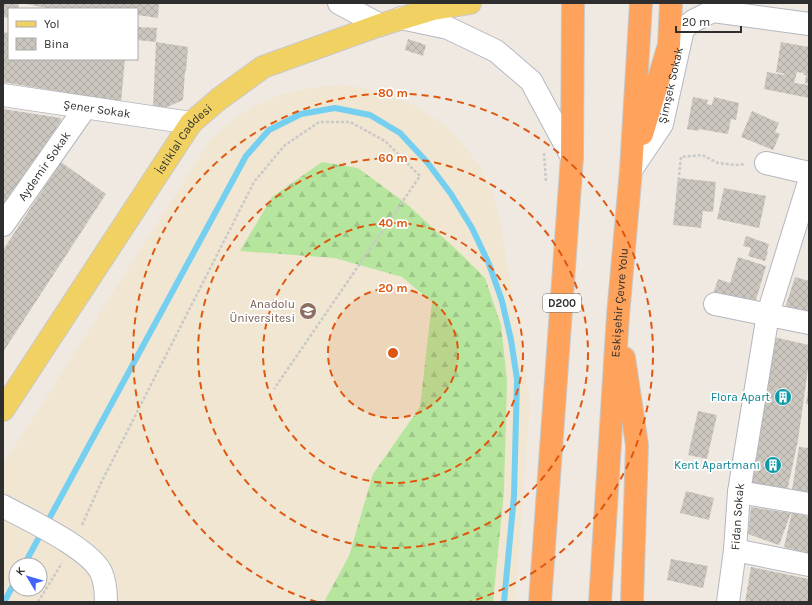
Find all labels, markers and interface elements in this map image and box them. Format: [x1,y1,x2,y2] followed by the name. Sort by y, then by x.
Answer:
[8,8,138,60] legend
[676,8,741,34] scale bar
[682,15,710,29] text: 20 m
[44,17,60,31] text: Yol
[44,37,69,51] text: Bina
[655,46,686,125] street label: Şimşek Sokak
[378,86,408,100] text: 80 m
[62,97,132,121] street label: Şener Sokak
[152,101,215,177] street label: İstiklal Caddesi
[15,128,74,203] street label: Aydemir Sokak
[378,151,408,165] text: 60 m
[378,216,408,230] text: 40 m
[608,247,631,358] street label: Eskişehir Çevre Yolu
[378,281,408,295] text: 20 m
[543,294,581,312] road number: D200
[229,297,295,325] place label: Anadolu Üniversitesi
[298,301,318,321] school or university icon: Anadolu Üniversitesi
[386,346,400,360] centre of rings
[773,387,793,407] building icon: Flora Apart
[711,390,770,404] place label: Flora Apart
[763,455,783,475] building icon: Kent Apartmanı
[674,458,760,472] place label: Kent Apartmanı
[728,482,747,551] street label: Fidan Sokak
[8,557,48,597] north arrow
[13,564,28,578] text: K

